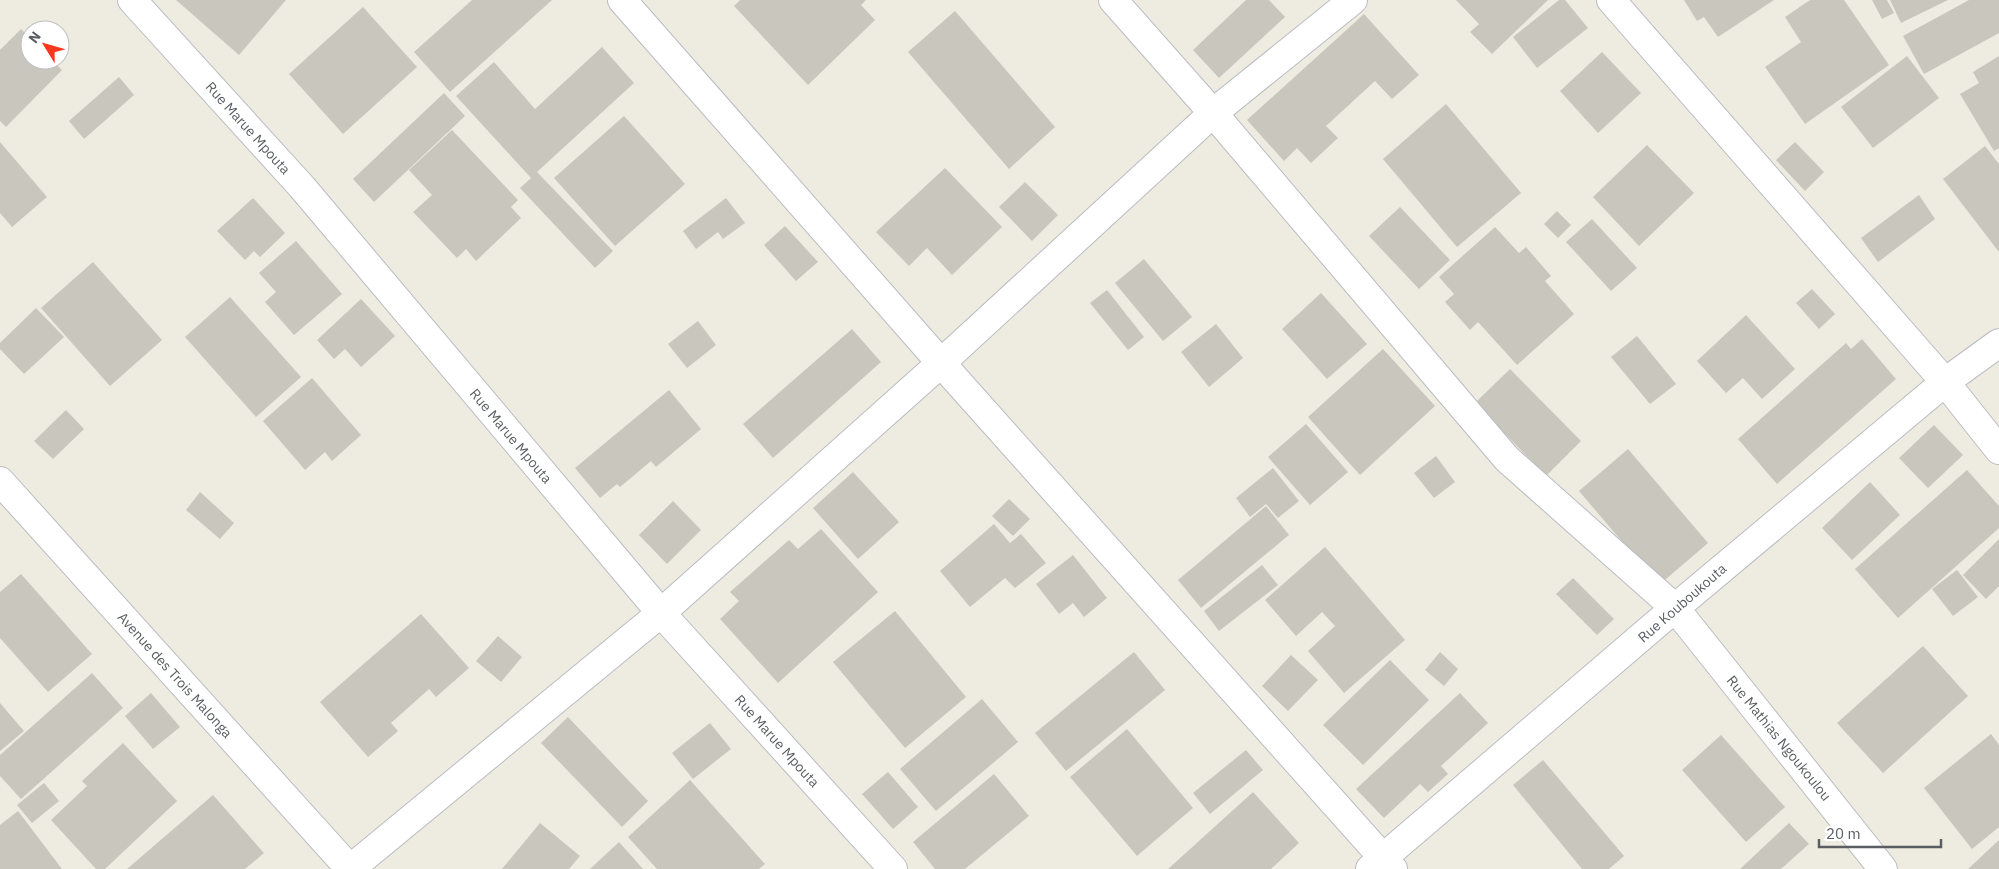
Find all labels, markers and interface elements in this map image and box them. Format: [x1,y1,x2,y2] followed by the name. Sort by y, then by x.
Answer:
[20,20,70,70] north arrow
[24,28,45,47] text: N
[202,78,295,178] street label: Rue Marue Mpouta
[466,385,556,488] street label: Rue Marue Mpouta
[1634,559,1730,646] street label: Rue Kouboukouta
[114,608,237,742] street label: Avenue des Trois Malonga
[1723,672,1835,804] street label: Rue Mathias Ngoukoulou
[731,691,824,791] street label: Rue Marue Mpouta
[1819,816,1942,848] scale bar
[1826,824,1861,843] text: 20 m

